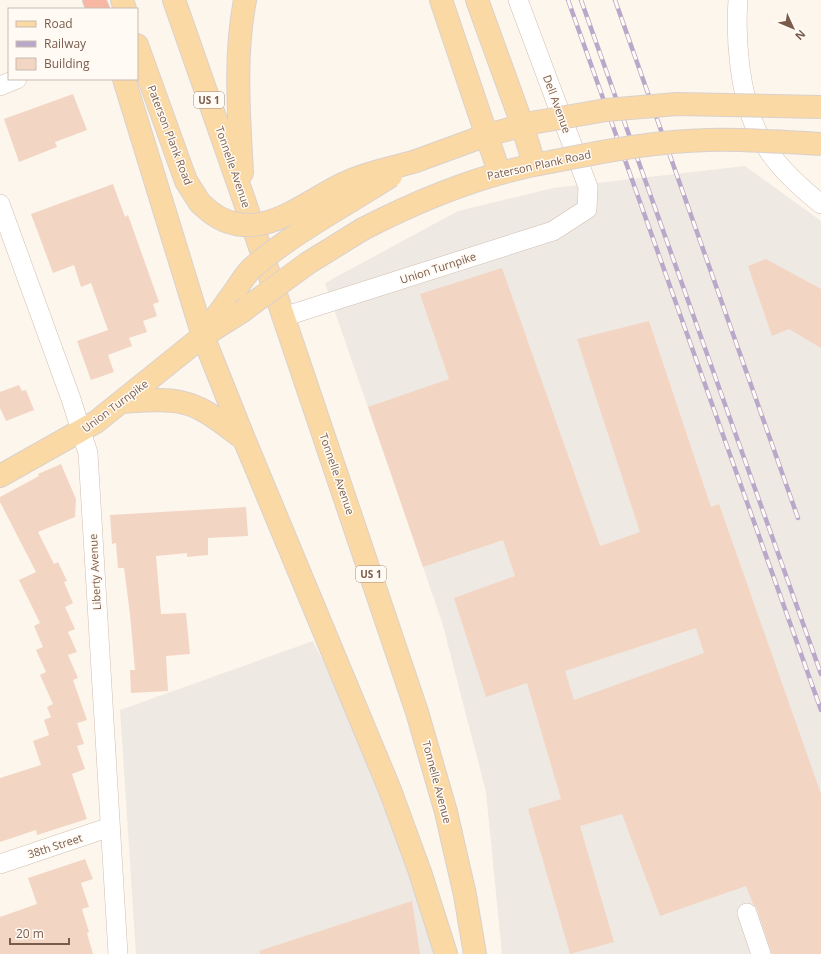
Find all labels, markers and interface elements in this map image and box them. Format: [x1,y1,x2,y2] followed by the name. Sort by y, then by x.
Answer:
[8,8,138,80] legend
[773,8,813,48] north arrow
[44,15,73,32] text: Road
[792,27,809,44] text: N
[44,35,87,52] text: Railway
[44,55,90,72] text: Building
[540,73,575,135] street label: Dell Avenue
[144,83,196,187] street label: Paterson Plank Road
[194,92,224,108] road number: US 1
[213,124,254,210] street label: Tonnelle Avenue
[486,146,592,183] street label: Paterson Plank Road
[398,248,478,287] street label: Union Turnpike
[79,376,151,435] street label: Union Turnpike
[317,431,358,517] street label: Tonnelle Avenue
[85,533,104,611] street label: Liberty Avenue
[356,566,386,582] road number: US 1
[419,739,456,825] street label: Tonnelle Avenue
[26,830,84,861] street label: 38th Street
[10,920,69,946] scale bar
[16,925,44,942] text: 20 m

